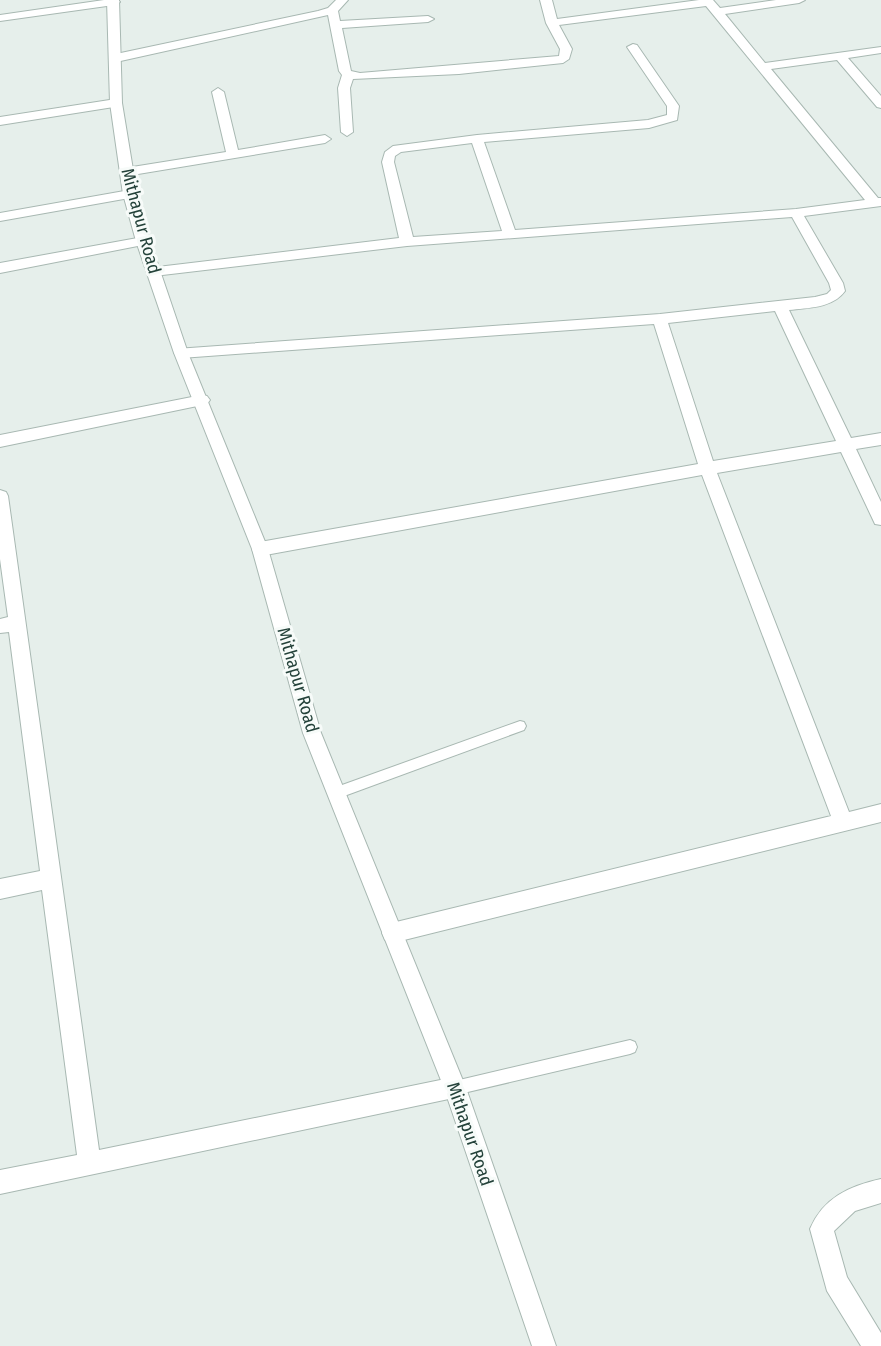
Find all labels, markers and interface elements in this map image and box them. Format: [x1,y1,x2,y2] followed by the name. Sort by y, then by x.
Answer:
[116,166,166,276] street label: Mithapur Road
[272,625,324,735] street label: Mithapur Road
[442,1079,498,1189] street label: Mithapur Road

